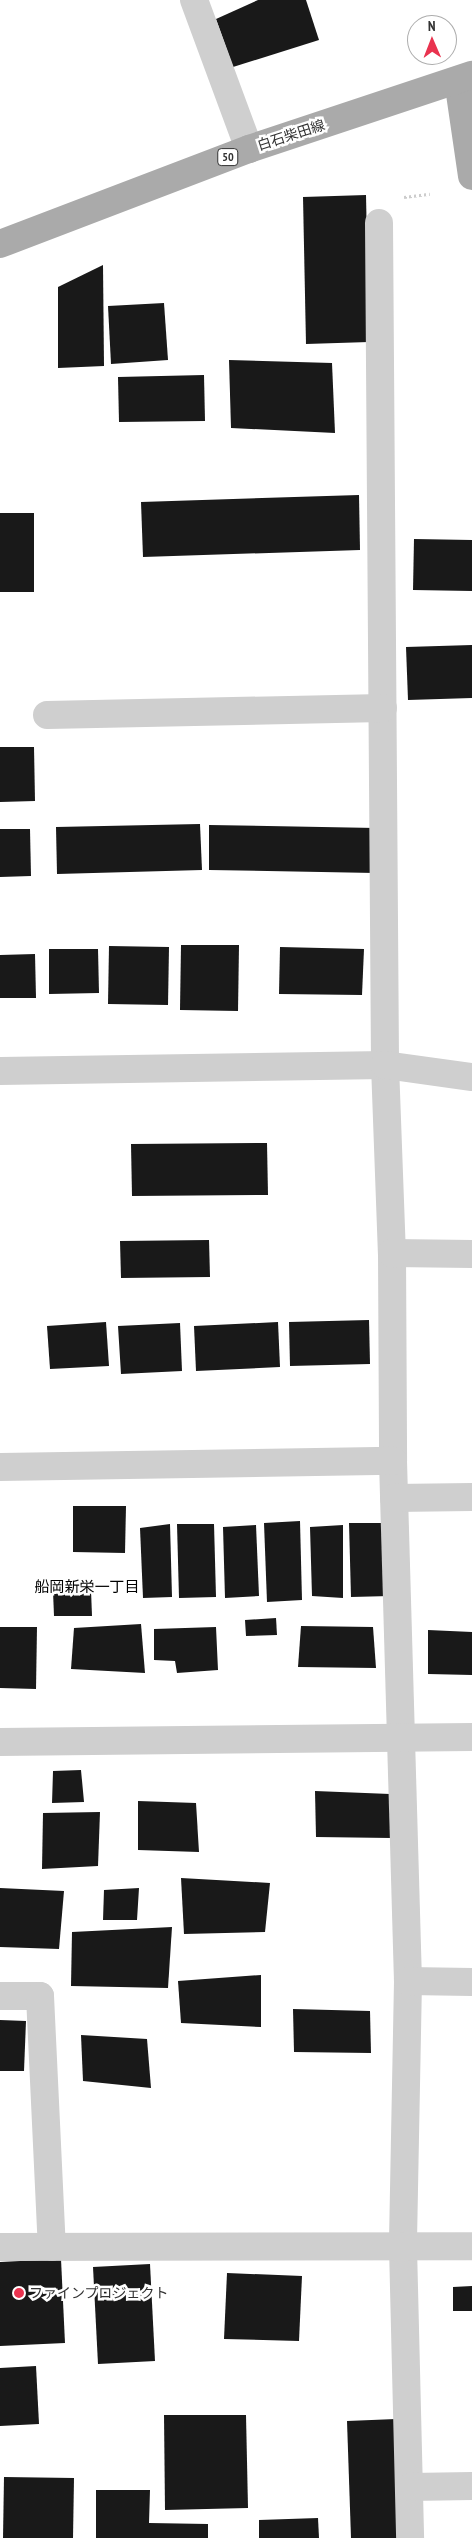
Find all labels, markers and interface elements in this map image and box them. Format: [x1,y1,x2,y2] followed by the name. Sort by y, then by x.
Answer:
[407,15,457,65] north arrow
[428,17,436,35] text: N
[255,116,327,154] street label: 白石柴田線
[217,148,239,166] road number: 50
[35,1578,139,1596] district label: 船岡新栄一丁目
[29,2285,169,2301] place label: ファインプロジェクト
[13,2287,25,2299] marker: ファインプロジェクト

